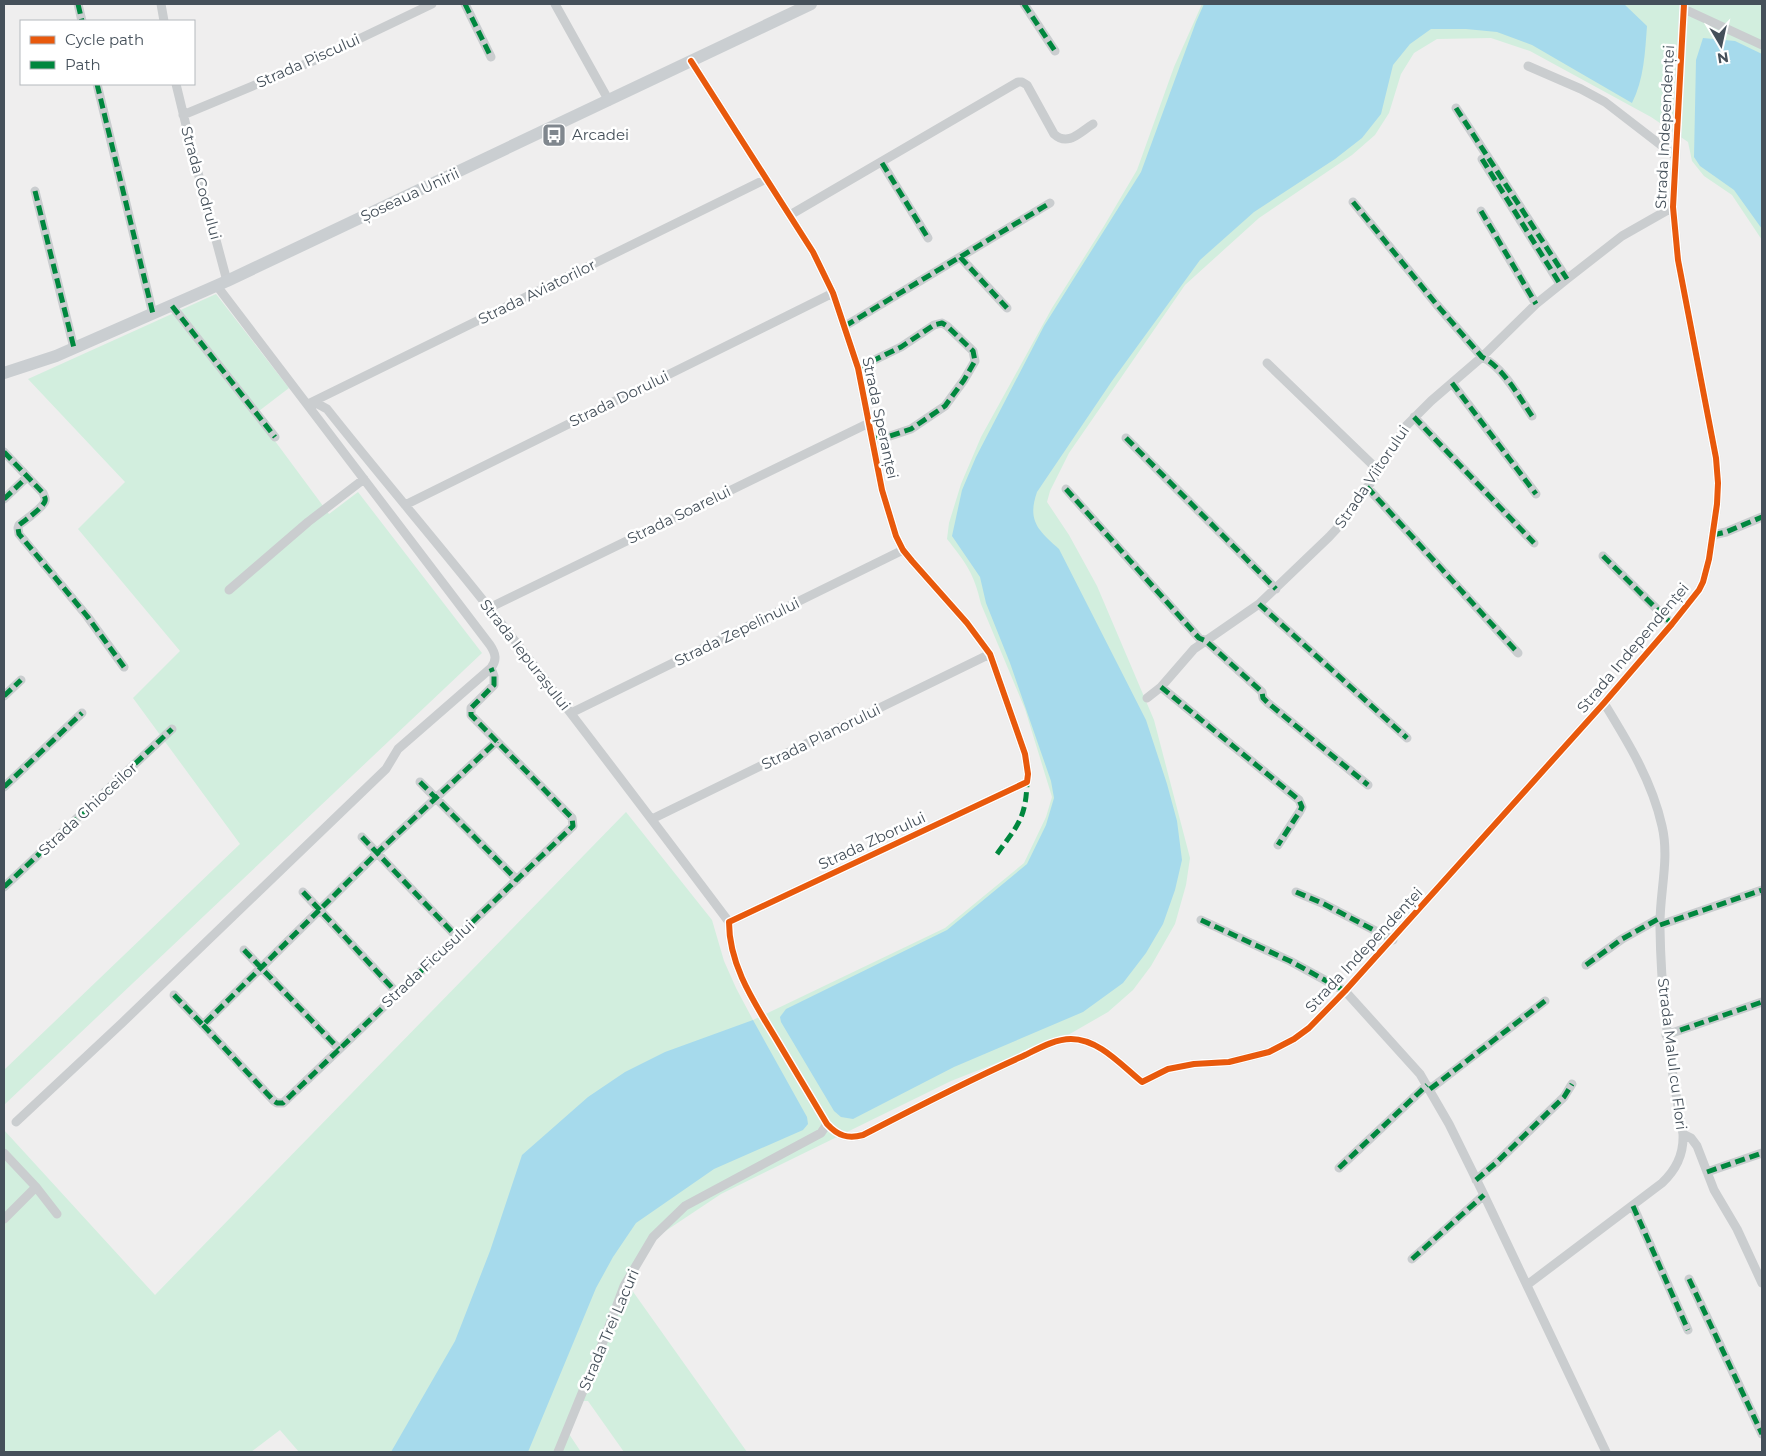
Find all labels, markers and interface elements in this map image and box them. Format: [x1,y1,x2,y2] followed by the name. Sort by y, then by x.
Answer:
[20,20,195,85] legend
[1696,20,1746,70] north arrow
[253,29,363,92] street label: Strada Piscului
[65,30,144,49] text: Cycle path
[1651,45,1679,209] street label: Strada Independenței
[1716,48,1730,68] text: N
[65,55,101,74] text: Path
[541,122,567,148] bus stop icon: Arcadei
[177,124,226,242] street label: Strada Codrului
[572,125,629,144] place label: Arcadei
[357,163,463,227] street label: Șoseaua Unirii
[475,255,599,328] street label: Strada Aviatorilor
[857,355,903,481] street label: Strada Speranței
[566,366,672,431] street label: Strada Dorului
[1330,422,1413,532] street label: Strada Viitorului
[624,481,734,548] street label: Strada Soarelui
[1573,579,1693,717] street label: Strada Independenței
[671,593,802,670] street label: Strada Zepelinului
[475,595,575,715] street label: Strada Iepurașului
[758,700,883,774] street label: Strada Planorului
[34,758,141,859] street label: Strada Ghioceilor
[815,807,928,874] street label: Strada Zborului
[1301,883,1427,1017] street label: Strada Independenței
[377,916,478,1012] street label: Strada Ficusului
[1654,977,1691,1131] street label: Strada Malul cu Flori
[574,1266,643,1393] street label: Strada Trei Lacuri

